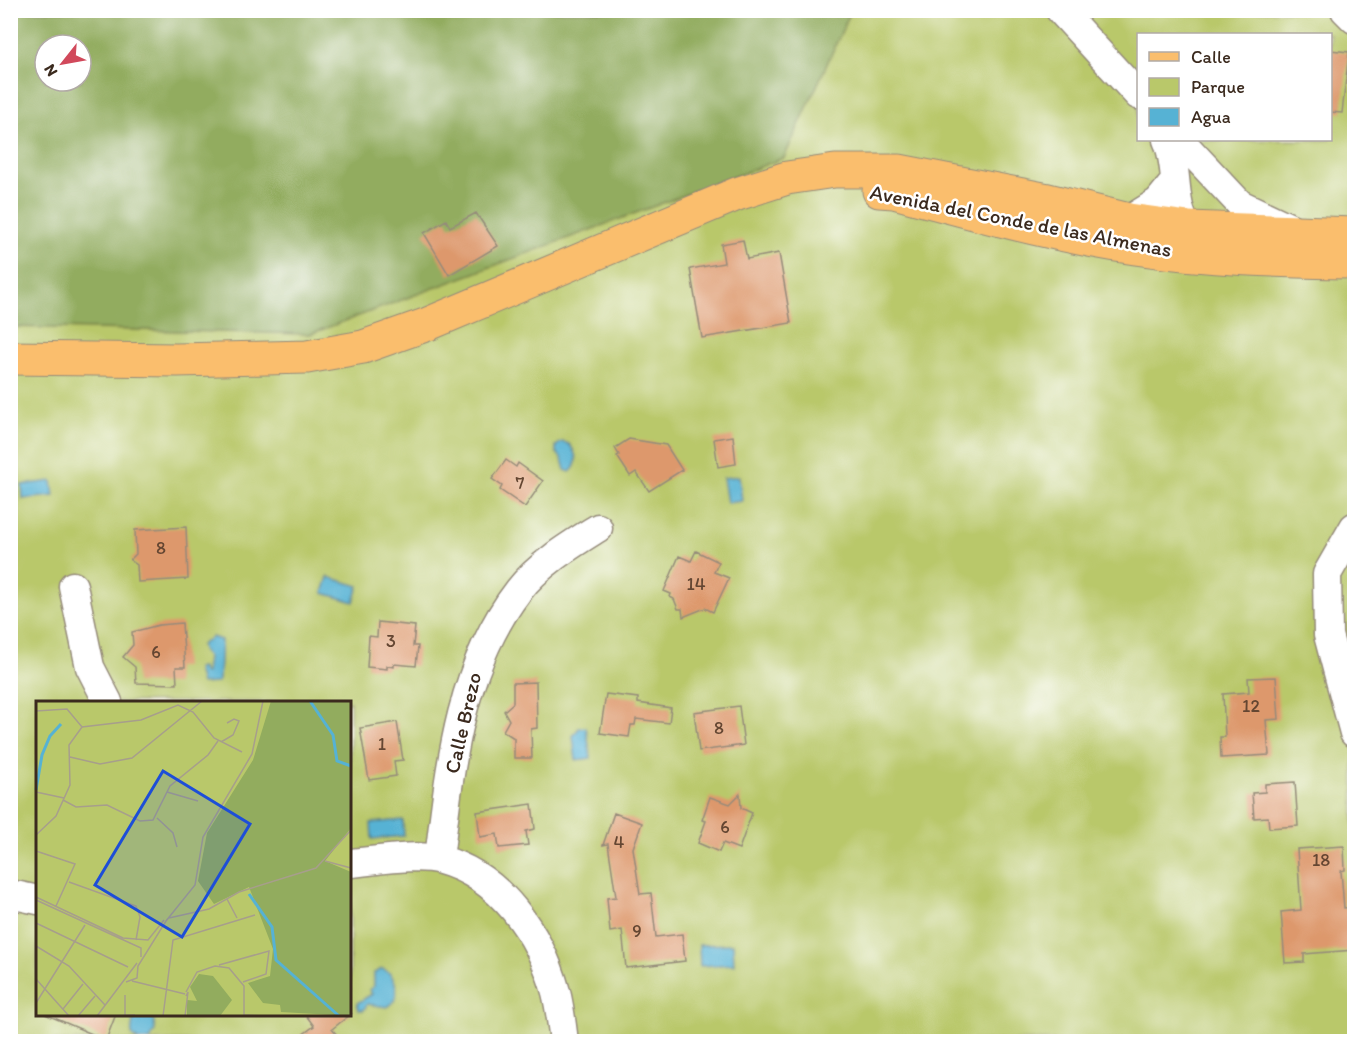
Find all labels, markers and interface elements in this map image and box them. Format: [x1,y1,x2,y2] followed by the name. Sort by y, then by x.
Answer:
[33,33,93,93] north arrow
[1137,33,1332,141] legend
[1191,46,1231,68] text: Calle
[40,61,61,80] text: N
[1191,76,1245,98] text: Parque
[1191,106,1231,128] text: Agua
[868,179,1174,262] street label: Avenida del Conde de las Almenas
[516,472,525,494] house number: 7
[156,537,166,559] house number: 8
[686,573,706,595] house number: 14
[386,630,396,652] house number: 3
[151,641,161,663] house number: 6
[439,670,486,776] street label: Calle Brezo
[1242,695,1260,717] house number: 12
[36,701,351,1016] inset map
[714,717,724,739] house number: 8
[378,733,386,755] house number: 1
[720,816,730,838] house number: 6
[614,831,625,853] house number: 4
[1312,849,1330,871] house number: 18
[632,920,642,942] house number: 9

